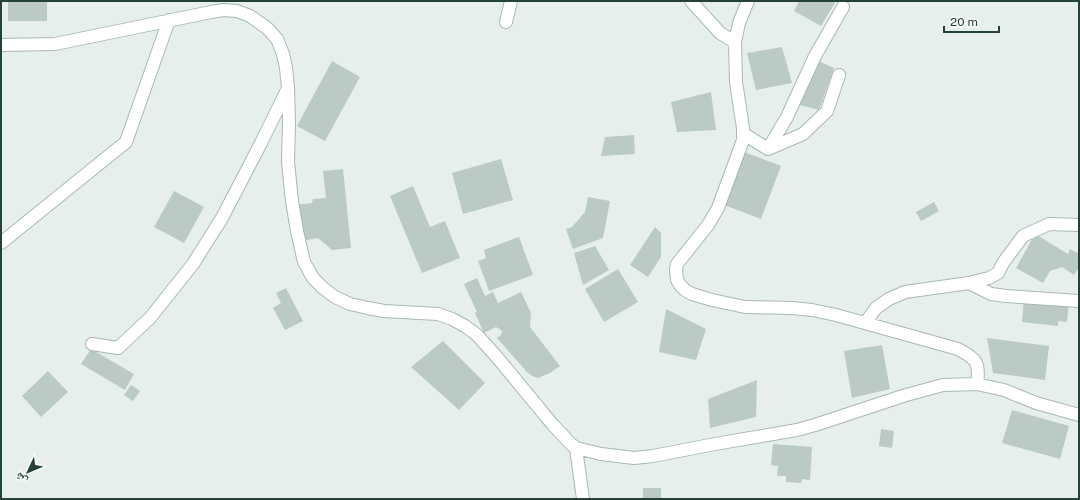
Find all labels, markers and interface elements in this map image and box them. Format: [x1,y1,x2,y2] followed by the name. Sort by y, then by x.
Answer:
[944,8,999,34] scale bar
[950,15,978,29] text: 20 m
[8,452,48,492] north arrow
[12,469,31,487] text: ش

